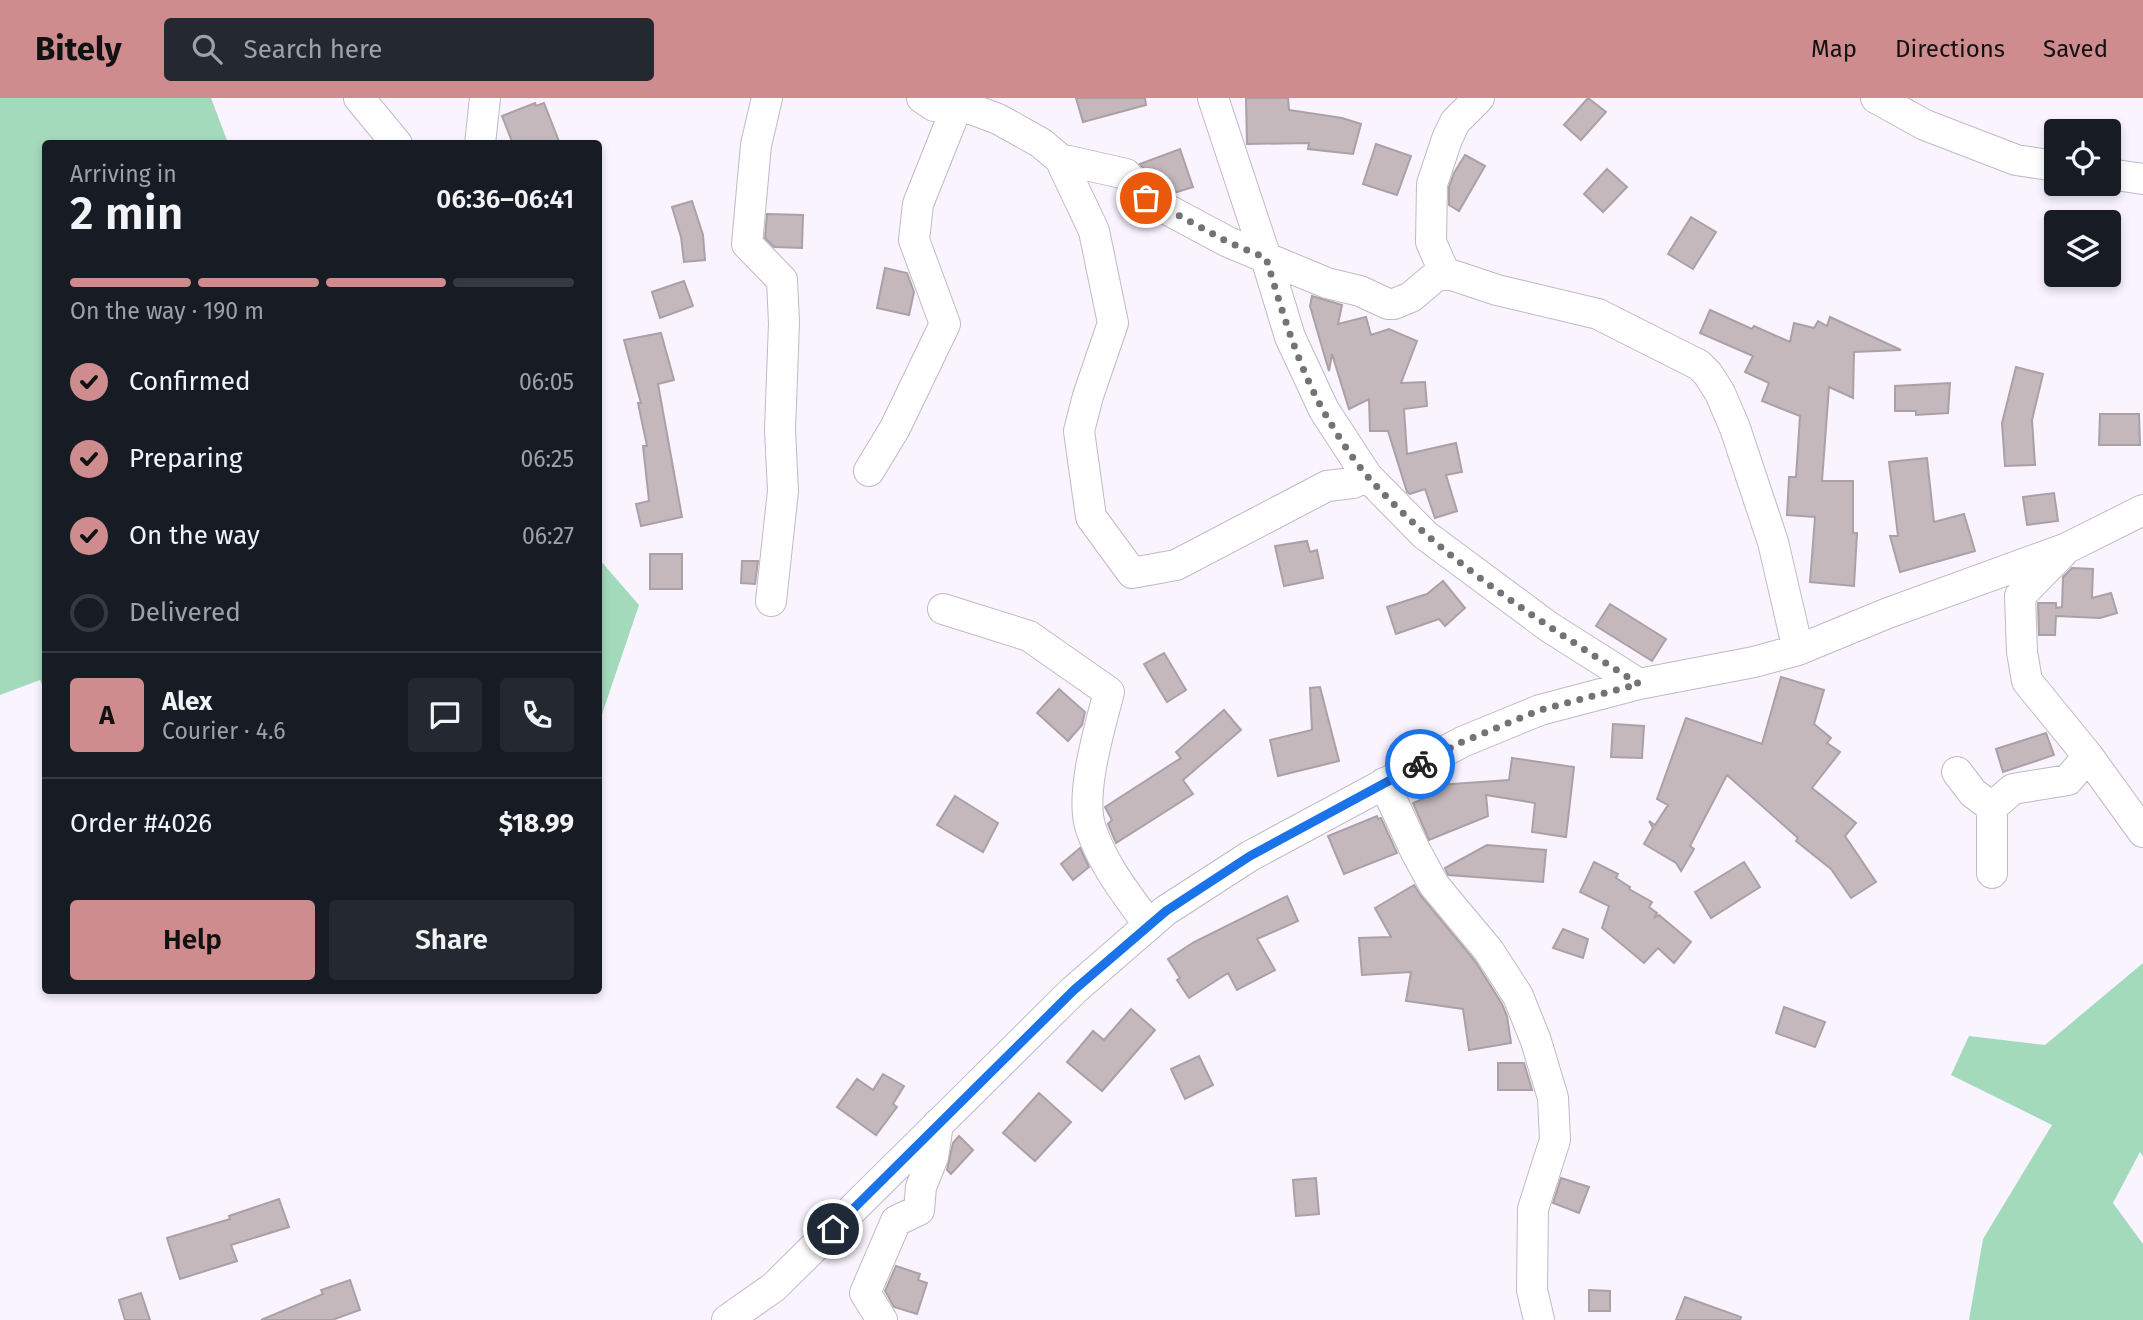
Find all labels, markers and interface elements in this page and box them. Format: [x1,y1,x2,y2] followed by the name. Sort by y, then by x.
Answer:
[164,18,654,81] search box
[35,29,122,69] text: Bitely
[188,30,226,68] icon: search
[244,34,382,65] text: Search here
[1811,35,1857,63] text: Map
[1895,35,2005,63] text: Directions
[2043,35,2108,63] text: Saved
[2044,119,2121,287] map controls
[2044,119,2121,196] button: locate
[70,160,177,188] text: Arriving in
[1116,168,1176,228] pin
[1127,179,1165,217] icon: bag
[436,184,574,215] text: 06:36–06:41
[70,186,183,241] text: 2 min
[2044,210,2121,287] button: layers
[70,297,264,325] text: On the way · 190 m
[70,363,108,401] icon: check
[129,366,250,397] text: Confirmed
[519,368,574,396] text: 06:05
[70,440,108,478] icon: check
[129,443,242,474] text: Preparing
[520,445,574,473] text: 06:25
[70,517,108,555] icon: check
[129,520,260,551] text: On the way
[522,522,574,550] text: 06:27
[129,597,241,628] text: Delivered
[408,678,482,752] button: chat
[500,678,574,752] button: phone
[162,686,212,717] text: Alex
[99,700,115,731] text: A
[162,717,286,745] text: Courier · 4.6
[1385,729,1455,799] courier
[1401,745,1439,783] icon: bike
[70,808,212,839] text: Order #4026
[499,808,574,839] text: $18.99
[70,900,315,980] button: Help
[329,900,574,980] button: Share
[803,1199,863,1259] pin
[814,1210,852,1248] icon: home

